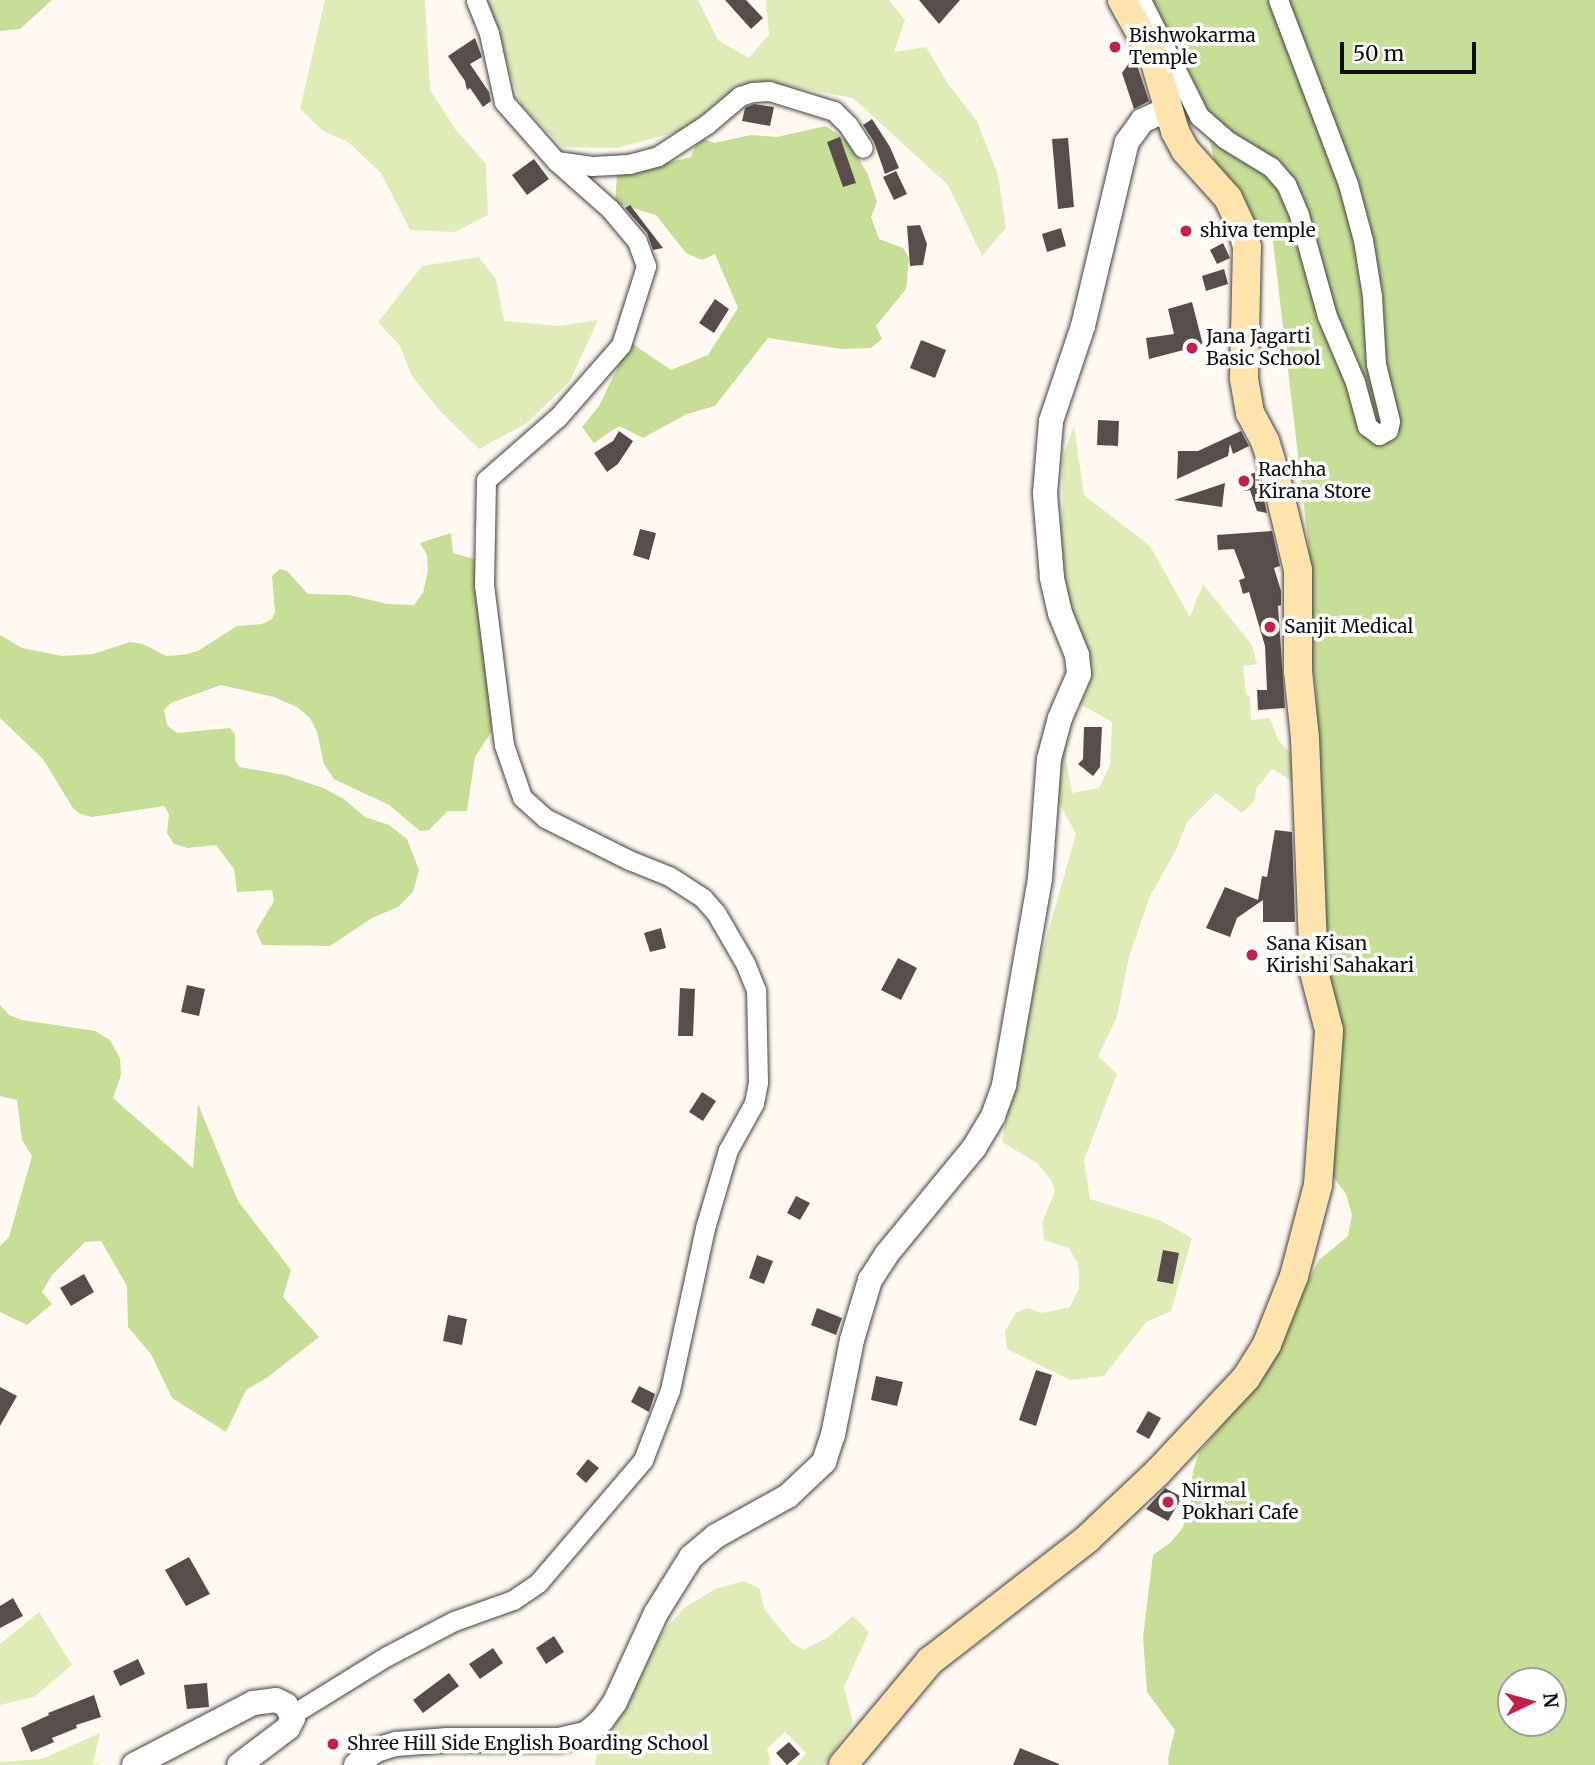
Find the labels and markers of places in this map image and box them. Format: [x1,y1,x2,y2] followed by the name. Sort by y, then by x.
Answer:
[1129,25,1256,69] place label: Bishwokarma Temple
[1107,39,1123,55] marker: Bishwokarma Temple
[1200,220,1316,242] place label: shiva temple
[1178,223,1194,239] marker: shiva temple
[1206,326,1321,370] place label: Jana Jagarti Basic School
[1184,340,1200,356] marker: Jana Jagarti Basic School
[1258,459,1371,503] place label: Rachha Kirana Store
[1236,473,1252,489] marker: Rachha Kirana Store
[1284,616,1413,638] place label: Sanjit Medical
[1262,619,1278,635] marker: Sanjit Medical
[1266,933,1414,977] place label: Sana Kisan Kirishi Sahakari
[1244,947,1260,963] marker: Sana Kisan Kirishi Sahakari
[1182,1480,1298,1524] place label: Nirmal Pokhari Cafe
[1160,1494,1176,1510] marker: Nirmal Pokhari Cafe
[347,1733,709,1755] place label: Shree Hill Side English Boarding School
[325,1736,341,1752] marker: Shree Hill Side English Boarding School

